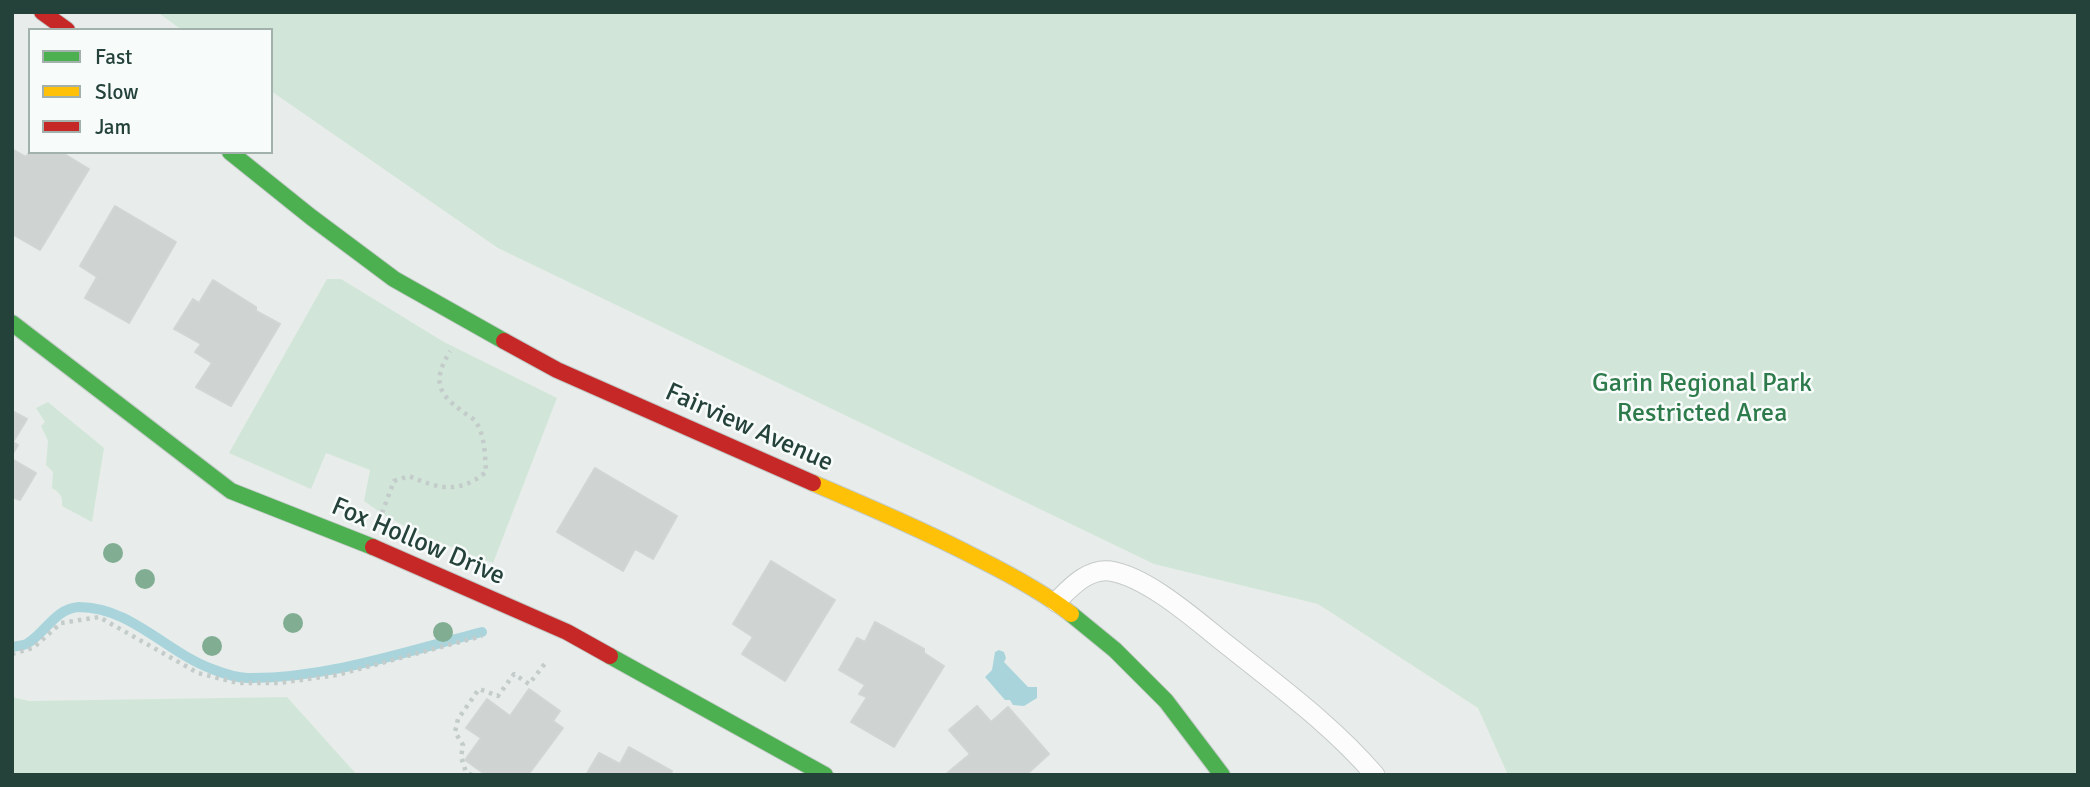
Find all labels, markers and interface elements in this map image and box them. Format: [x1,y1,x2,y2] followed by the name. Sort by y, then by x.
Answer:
[28,28,273,154] legend
[95,44,132,70] text: Fast
[95,79,139,105] text: Slow
[95,114,131,140] text: Jam
[1592,368,1812,430] park label: Garin Regional Park Restricted Area
[660,377,838,479] street label: Fairview Avenue
[327,491,509,593] street label: Fox Hollow Drive

